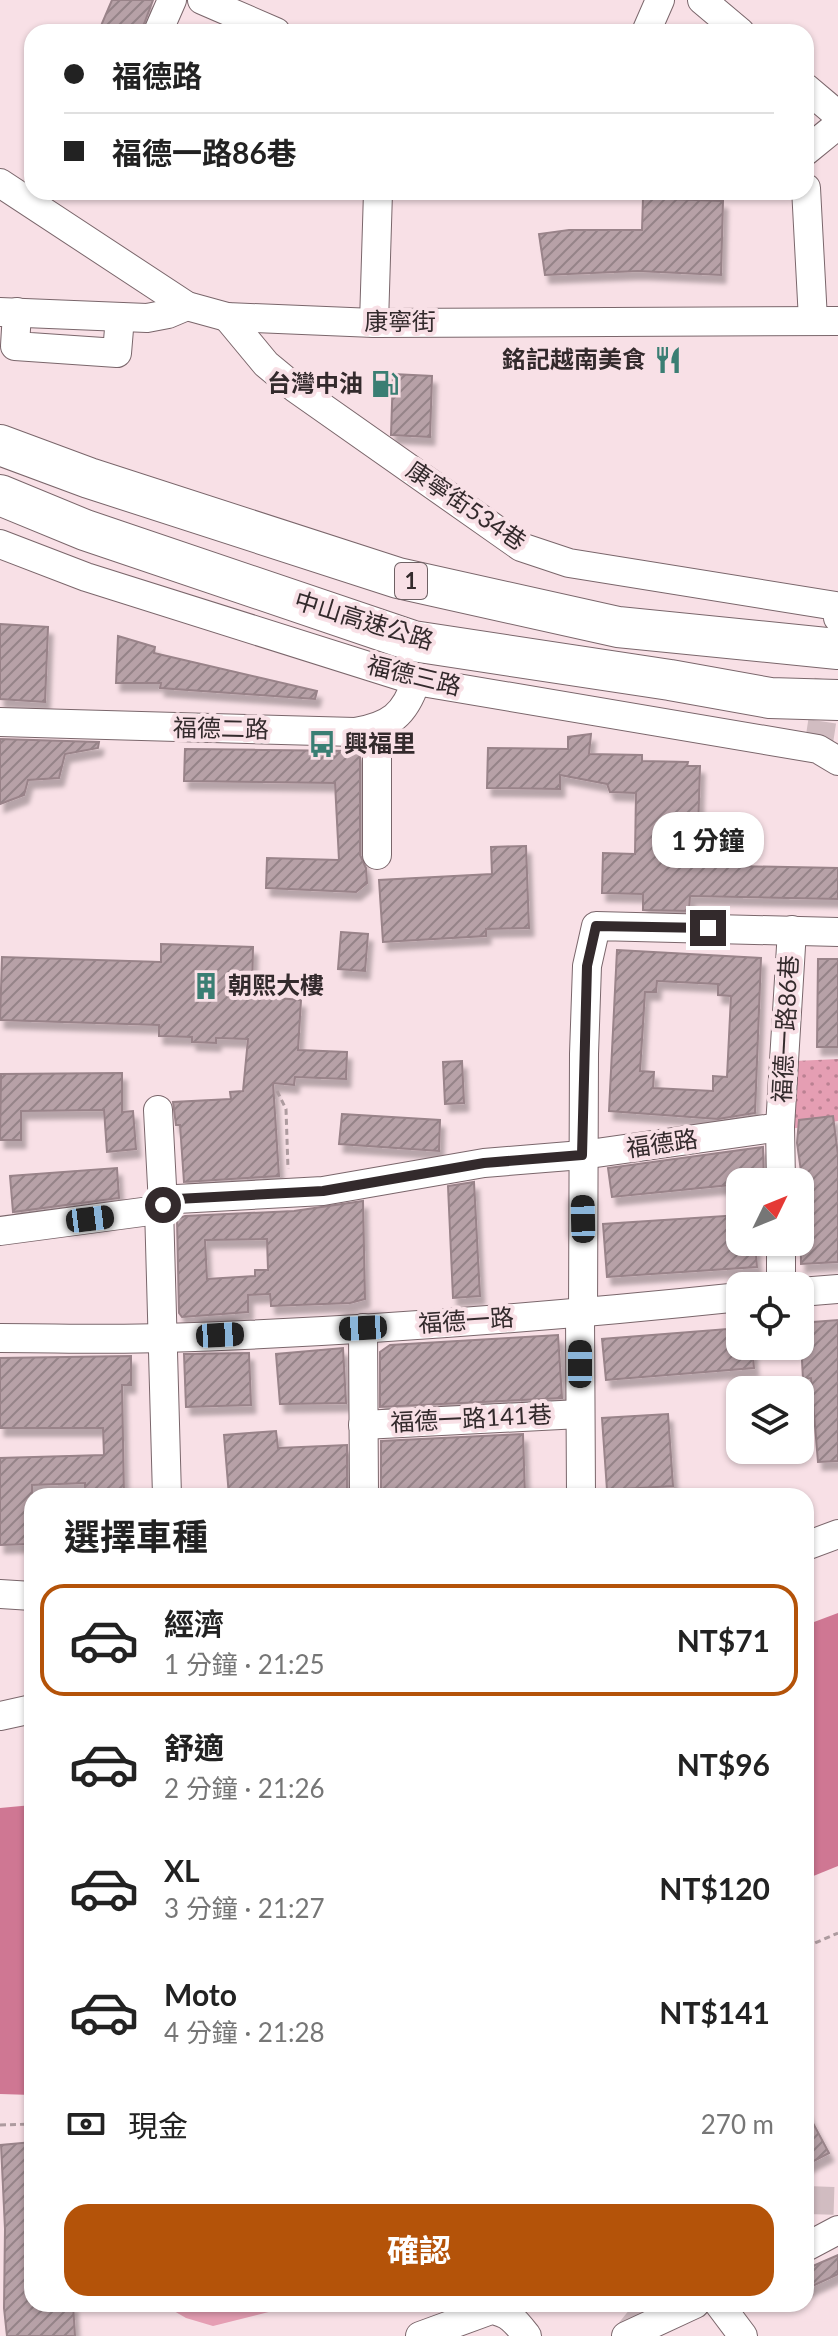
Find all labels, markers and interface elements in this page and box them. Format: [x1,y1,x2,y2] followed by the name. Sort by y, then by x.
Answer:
[112,57,202,93] text: 福德路
[112,134,297,170] text: 福德一路86巷
[364,306,436,335] street label: 康寧街
[502,344,646,373] place label: 銘記越南美食
[653,345,683,375] restaurant icon: 銘記越南美食
[267,368,363,397] place label: 台灣中油
[370,369,400,399] fuel station icon: 台灣中油
[402,454,532,555] street label: 康寧街534巷
[395,563,427,599] road number: 1
[291,585,438,654] street label: 中山高速公路
[364,649,464,700] street label: 福德三路
[173,712,269,743] street label: 福德二路
[344,728,416,757] place label: 興福里
[307,729,337,759] bus stop icon: 興福里
[652,812,764,868] callout: 1 分鐘
[671,824,745,856] text: 1 分鐘
[690,910,726,946] route end
[766,954,803,1104] street label: 福德一路86巷
[228,970,324,999] place label: 朝熙大樓
[191,971,221,1001] building icon: 朝熙大樓
[624,1123,699,1162] street label: 福德路
[726,1168,814,1256] north arrow
[726,1168,814,1464] map controls
[145,1187,181,1223] route start
[571,1195,595,1243] car
[65,1204,115,1234] car
[726,1272,814,1360] button: locate
[417,1302,515,1337] street label: 福德一路
[338,1315,388,1341] car
[195,1322,245,1348] car
[568,1340,592,1388] car
[726,1376,814,1464] button: layers
[389,1399,552,1436] street label: 福德一路141巷
[64,1514,208,1558] text: 選擇車種
[68,1604,140,1676] icon: car
[164,1605,224,1641] text: 經濟
[677,1622,770,1658] text: NT$71
[164,1648,325,1680] text: 1 分鐘 · 21:25
[68,1728,140,1800] icon: car
[164,1729,224,1765] text: 舒適
[677,1746,770,1782] text: NT$96
[164,1772,325,1804] text: 2 分鐘 · 21:26
[68,1852,140,1924] icon: car
[164,1852,200,1888] text: XL
[659,1870,770,1906] text: NT$120
[164,1892,325,1924] text: 3 分鐘 · 21:27
[68,1976,140,2048] icon: car
[164,1976,237,2012] text: Moto
[659,1994,770,2030] text: NT$141
[164,2016,325,2048] text: 4 分鐘 · 21:28
[64,2102,108,2146] icon: cash
[128,2107,188,2143] text: 現金
[701,2108,774,2140] text: 270 m
[64,2204,774,2296] button: 確認

